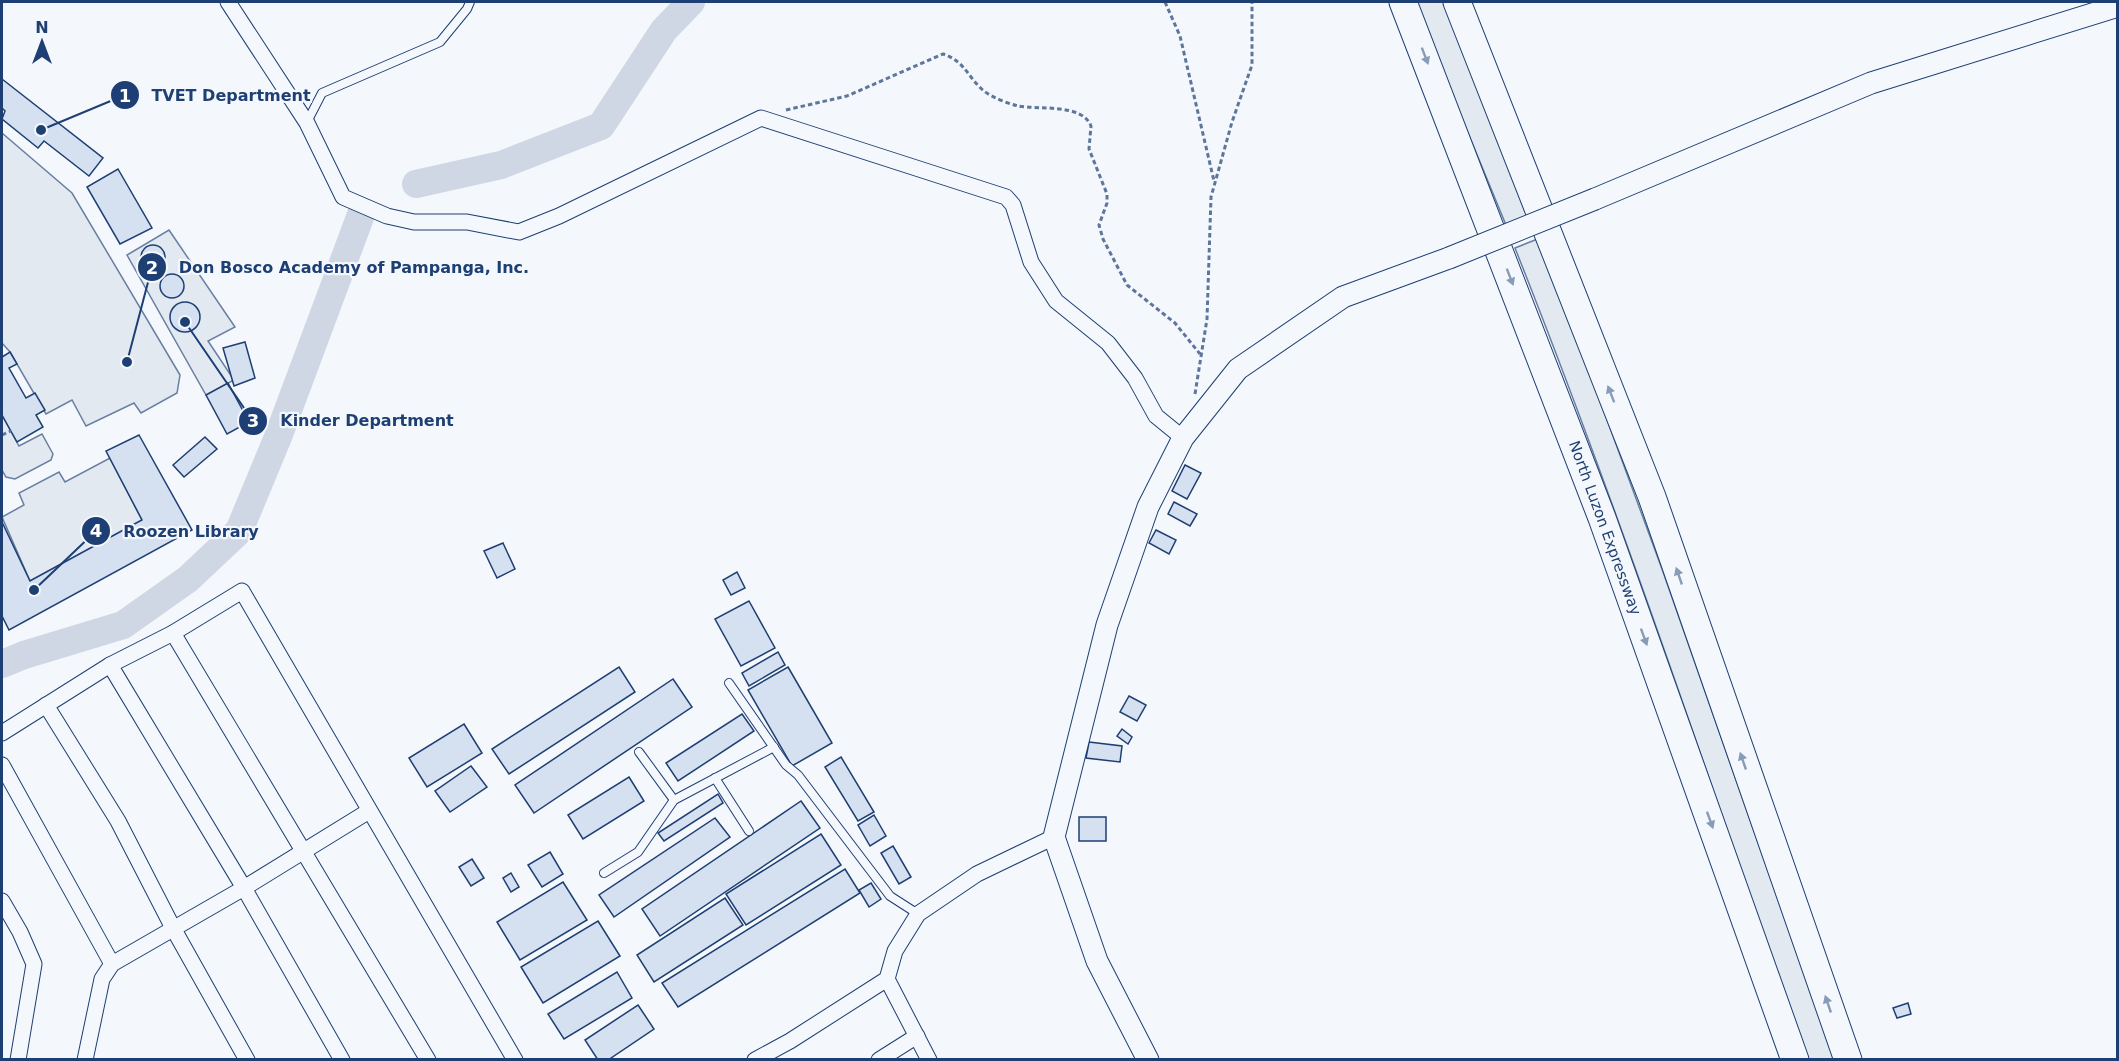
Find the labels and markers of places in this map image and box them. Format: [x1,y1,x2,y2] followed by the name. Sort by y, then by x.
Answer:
[110,78,323,112] callout: TVET Department
[137,250,542,284] callout: Don Bosco Academy of Pampanga, Inc.
[238,404,466,438] callout: Kinder Department
[81,514,270,548] callout: Roozen Library

